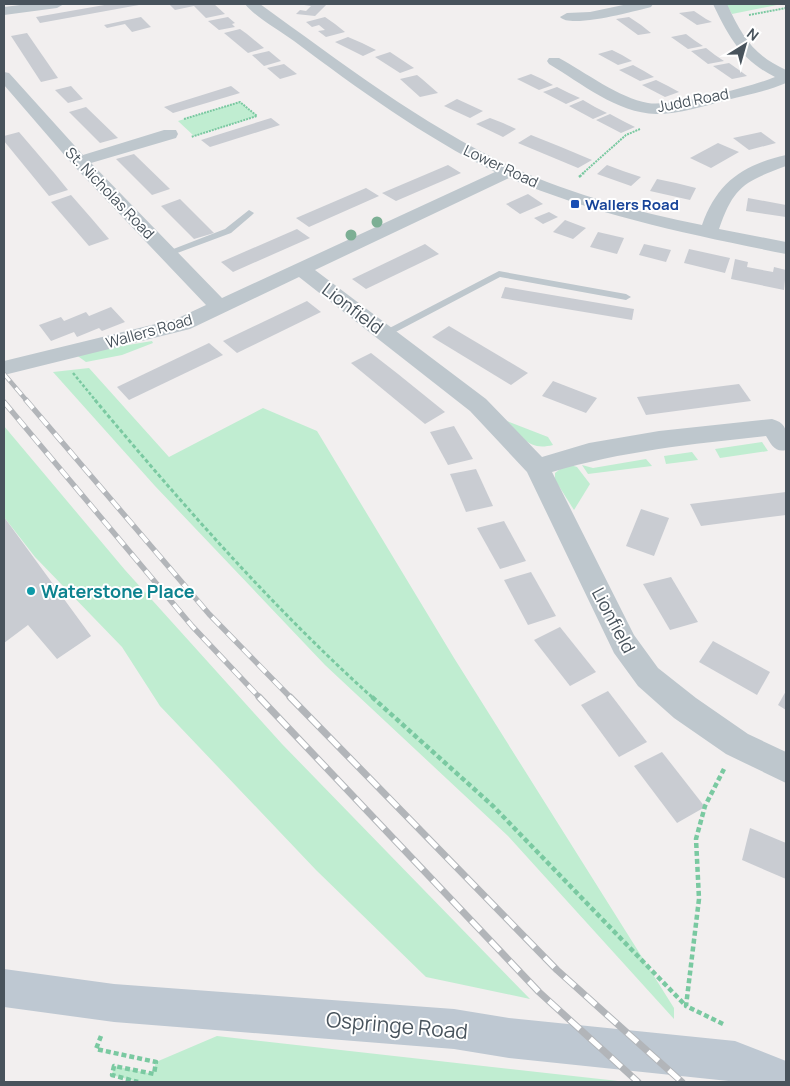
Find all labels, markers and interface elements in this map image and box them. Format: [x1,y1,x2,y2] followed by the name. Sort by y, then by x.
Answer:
[720,20,770,70] north arrow
[743,24,763,45] text: N
[656,83,730,117] street label: Judd Road
[460,140,542,192] street label: Lower Road
[61,142,159,244] street label: St. Nicholas Road
[585,194,679,215] place label: Wallers Road
[569,198,581,210] marker: Wallers Road
[317,277,389,339] street label: Lionfield
[103,309,195,353] street label: Wallers Road
[41,579,195,603] place label: Waterstone Place
[587,583,641,657] street label: Lionfield
[25,585,37,597] marker: Waterstone Place
[325,1005,469,1045] street label: Ospringe Road

